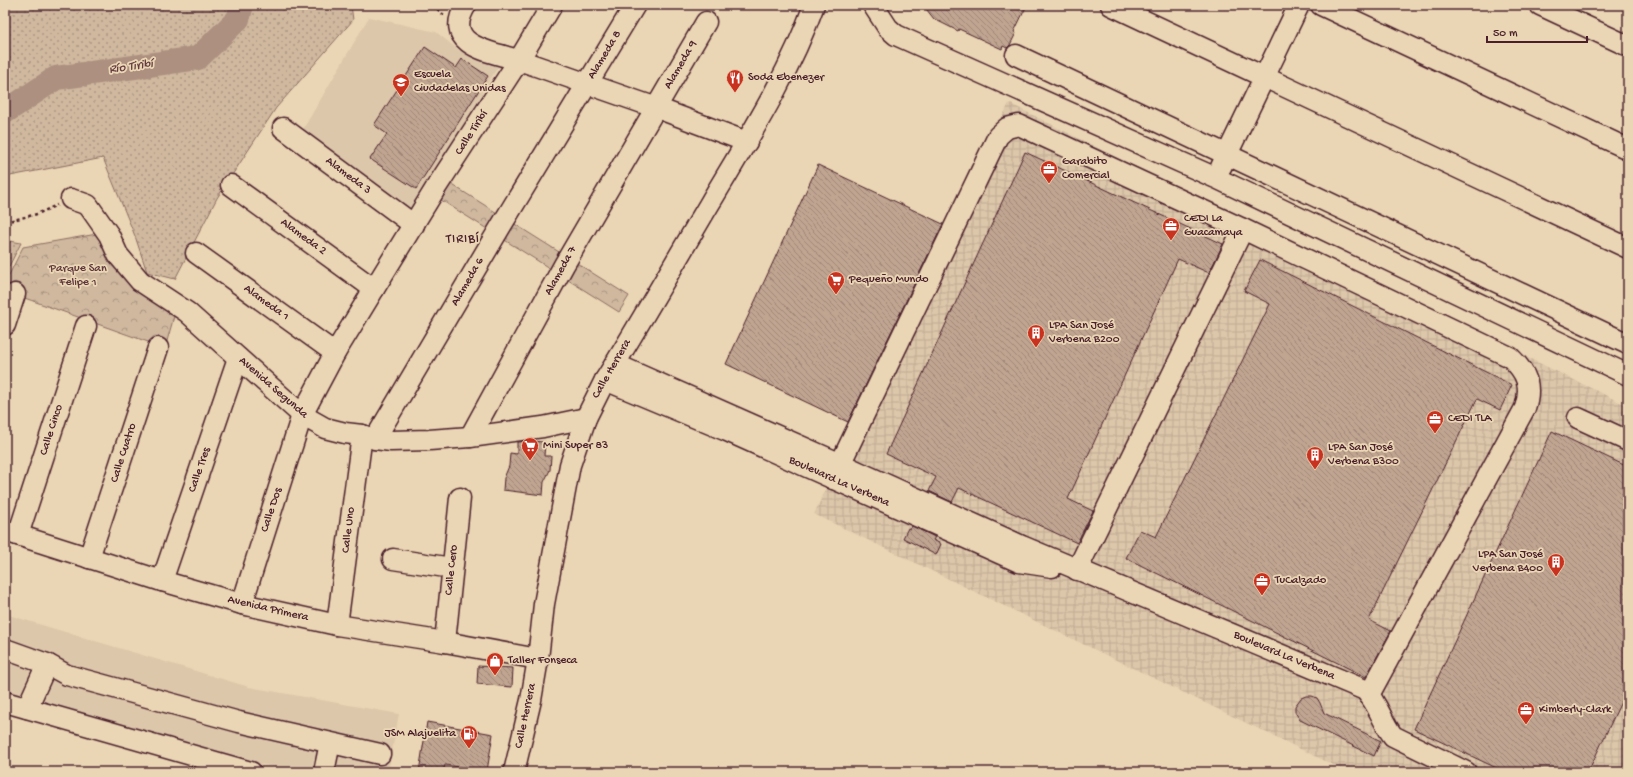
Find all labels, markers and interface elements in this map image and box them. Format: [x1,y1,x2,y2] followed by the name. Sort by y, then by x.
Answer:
[1487,18,1587,44] scale bar
[1493,27,1518,41] text: 50 m
[585,28,625,82] street label: Alameda 8
[662,38,700,92] street label: Alameda 9
[108,56,156,78] water label: Río Tiribí
[414,68,506,96] place label: Escuela Ciudadelas Unidas
[725,68,745,93] restaurant icon: Soda Ebenezer
[748,71,826,85] place label: Soda Ebenezer
[391,72,411,97] school or university icon: Escuela Ciudadelas Unidas
[452,108,492,158] street label: Calle Tiribí
[322,154,374,198] street label: Alameda 3
[1062,155,1110,183] place label: Garabito Comercial
[1039,159,1059,184] office icon: Garabito Comercial
[1184,212,1243,240] place label: CEDI La Guacamaya
[277,216,329,258] street label: Alameda 2
[1161,216,1181,241] office icon: CEDI La Guacamaya
[445,231,480,247] district label: TIRIBÍ
[542,243,581,298] street label: Alameda 7
[449,254,488,309] street label: Alameda 6
[48,262,107,290] park label: Parque San Felipe 1
[826,270,846,295] supermarket icon: Pequeño Mundo
[848,273,929,287] place label: Pequeño Mundo
[241,282,291,324] street label: Alameda 1
[1048,319,1120,347] place label: LPA San José Verbena B200
[1026,323,1046,348] building icon: LPA San José Verbena B200
[589,337,635,401] street label: Calle Herrera
[236,354,311,422] street label: Avenida Segunda
[37,403,67,457] street label: Calle Cinco
[1425,409,1445,434] office icon: CEDI TLA
[1448,412,1493,426] place label: CEDI TLA
[108,422,140,484] street label: Calle Cuatro
[520,436,540,461] supermarket icon: Mini Super 83
[543,439,608,453] place label: Mini Super 83
[1327,441,1399,469] place label: LPA San José Verbena B300
[186,445,214,494] street label: Calle Tres
[1305,445,1325,470] building icon: LPA San José Verbena B300
[786,453,892,511] street label: Boulevard La Verbena
[258,485,286,534] street label: Calle Dos
[339,506,359,554] street label: Calle Uno
[442,544,462,596] street label: Calle Cero
[1472,548,1544,576] place label: LPA San José Verbena B400
[1546,552,1566,577] building icon: LPA San José Verbena B400
[1252,571,1272,596] office icon: TuCalzado
[1274,574,1326,588] place label: TuCalzado
[226,593,310,625] street label: Avenida Primera
[1230,628,1337,684] street label: Boulevard La Verbena
[485,651,505,676] shop icon: Taller Fonseca
[507,654,578,668] place label: Taller Fonseca
[512,682,540,750] street label: Calle Herrera
[1516,700,1536,725] office icon: Kimberly-Clark
[1539,703,1613,717] place label: Kimberly-Clark
[459,724,479,749] fuel station icon: JSM Alajuelita
[384,727,456,741] place label: JSM Alajuelita

